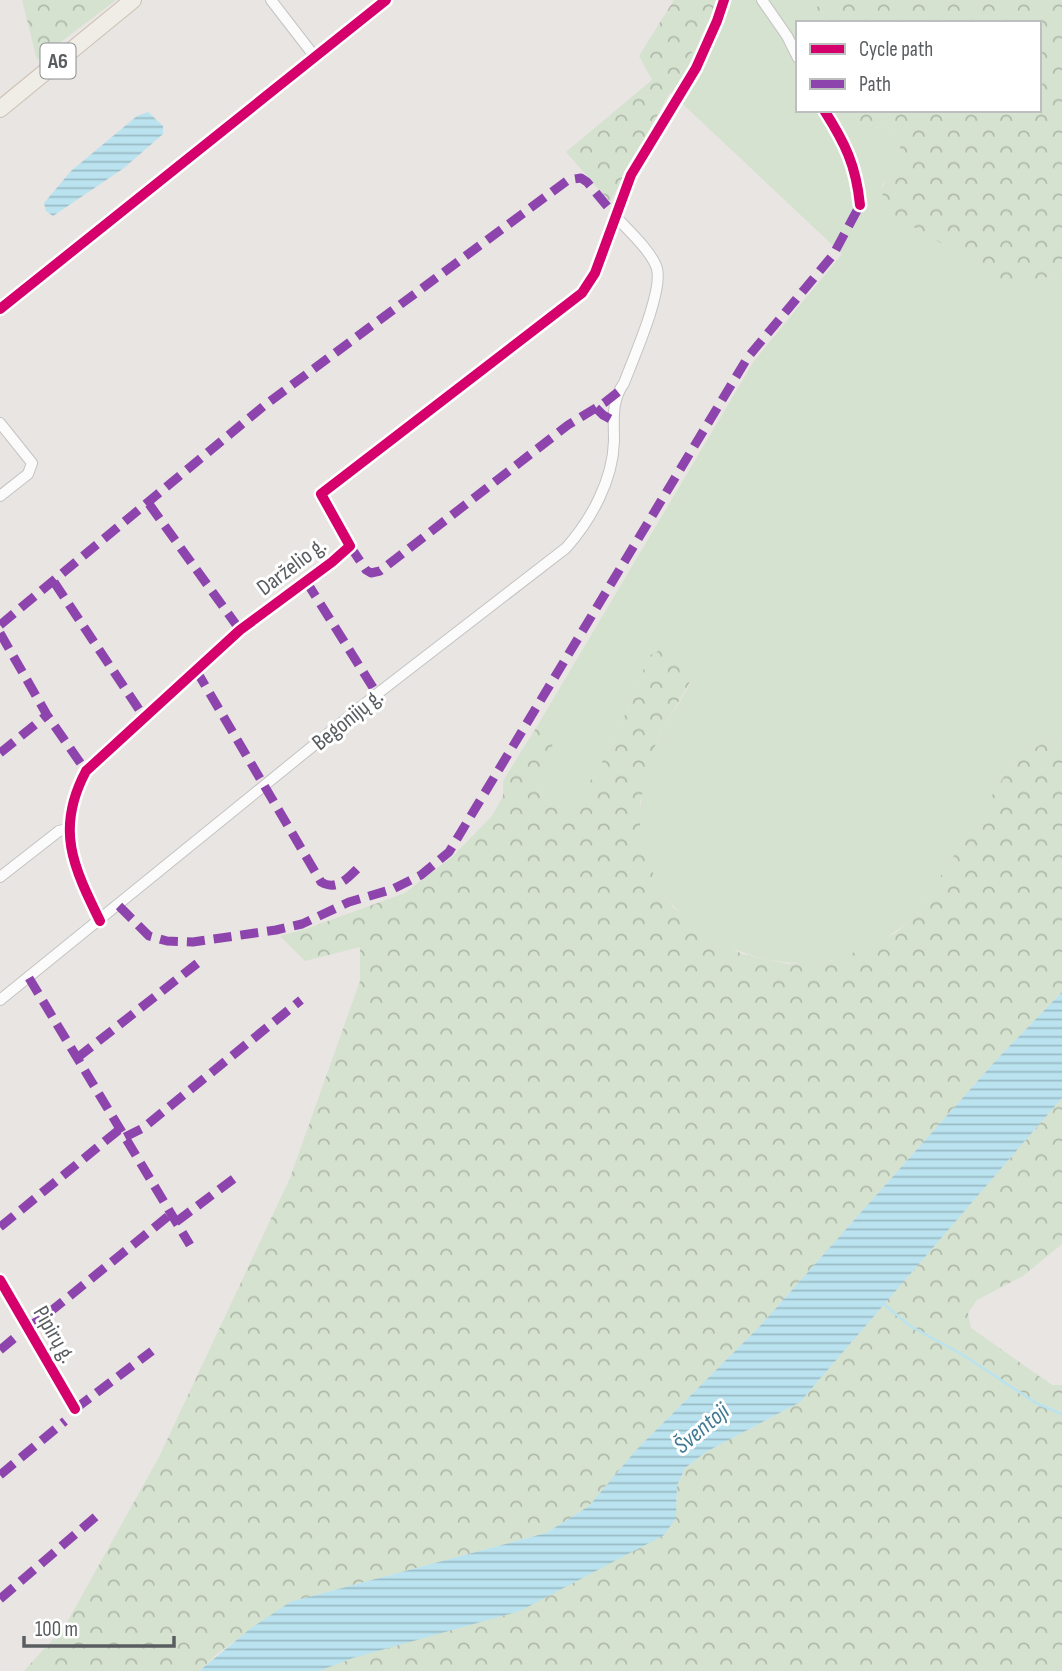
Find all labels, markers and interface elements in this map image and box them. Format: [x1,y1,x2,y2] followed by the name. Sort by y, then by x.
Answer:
[796,21,1041,112] legend
[859,37,933,62] text: Cycle path
[41,43,76,78] road number: A6
[859,72,891,97] text: Path
[251,532,332,602] street label: Darželio g.
[307,683,389,757] street label: Begonijų g.
[27,1301,82,1368] street label: Pipirų g.
[668,1396,736,1460] water label: Šventoji
[24,1604,175,1648] scale bar
[35,1617,78,1642] text: 100 m

